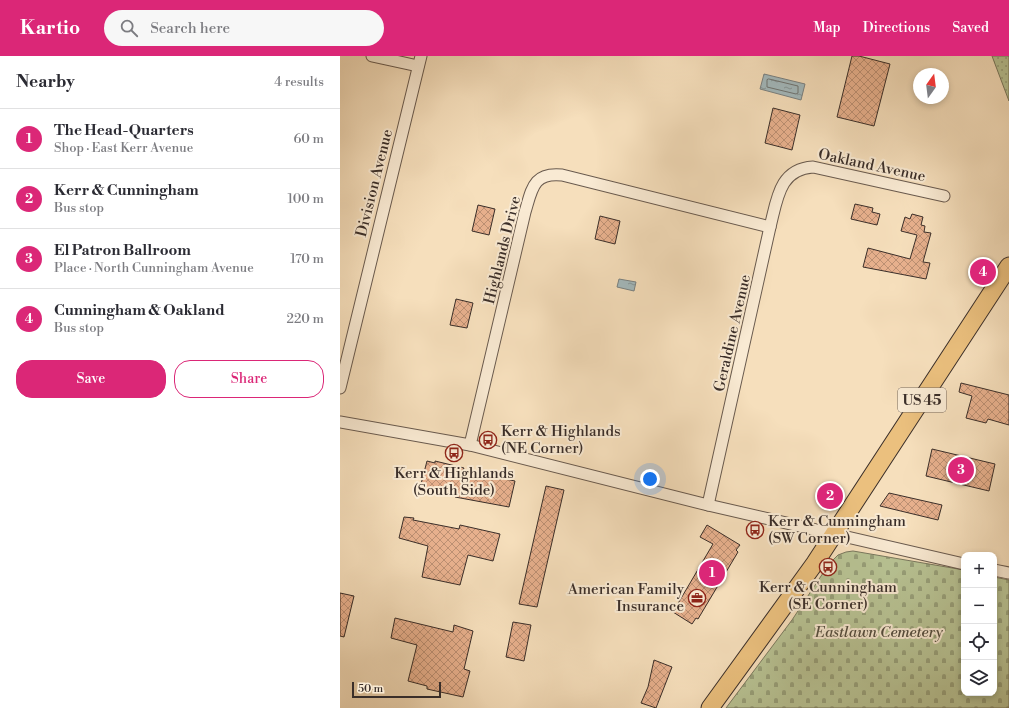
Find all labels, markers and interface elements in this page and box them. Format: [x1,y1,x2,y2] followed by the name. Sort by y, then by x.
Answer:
[104,10,384,46] search box
[20,16,80,40] text: Kartio
[118,17,140,39] icon: search
[150,19,230,38] text: Search here
[813,19,841,37] text: Map
[863,19,930,37] text: Directions
[952,19,989,37] text: Saved
[913,68,949,104] north arrow
[16,71,75,93] text: Nearby
[274,74,324,90] text: 4 results
[54,121,194,140] text: The Head-Quarters
[352,127,397,239] street label: Division Avenue
[26,131,32,147] text: 1
[293,131,324,147] text: 60 m
[54,140,193,156] text: Shop · East Kerr Avenue
[817,145,927,186] street label: Oakland Avenue
[54,181,199,200] text: Kerr & Cunningham
[25,191,33,207] text: 2
[288,191,324,207] text: 100 m
[480,194,525,306] street label: Highlands Drive
[54,200,104,216] text: Bus stop
[54,241,191,260] text: El Patron Ballroom
[25,251,33,267] text: 3
[290,251,324,267] text: 170 m
[970,257,996,287] pin: 4
[54,260,254,276] text: Place · North Cunningham Avenue
[710,273,755,394] street label: Geraldine Avenue
[54,301,225,320] text: Cunningham & Oakland
[25,311,33,327] text: 4
[286,311,324,327] text: 220 m
[54,320,104,336] text: Bus stop
[16,360,166,398] button: Save
[174,360,324,398] button: Share
[898,388,946,412] road number: US 45
[501,422,621,458] place label: Kerr & Highlands (NE Corner)
[478,430,498,450] bus stop icon: Kerr & Highlands (NE Corner)
[444,443,464,463] bus stop icon: Kerr & Highlands (South Side)
[948,455,974,485] pin: 3
[394,464,514,500] place label: Kerr & Highlands (South Side)
[640,469,660,489] your location
[817,481,843,511] pin: 2
[768,512,906,548] place label: Kerr & Cunningham (SW Corner)
[745,520,765,540] bus stop icon: Kerr & Cunningham (SW Corner)
[961,552,997,696] map controls
[961,552,997,588] button: +
[818,557,838,577] bus stop icon: Kerr & Cunningham (SE Corner)
[699,558,725,588] pin: 1
[759,578,897,614] place label: Kerr & Cunningham (SE Corner)
[567,580,685,616] place label: American Family Insurance
[687,588,707,608] office icon: American Family Insurance
[961,588,997,624] button: −
[814,623,944,642] park label: Eastlawn Cemetery
[961,624,997,660] button: locate
[961,660,997,696] button: layers
[352,680,441,699] scale bar
[358,682,383,696] text: 50 m

